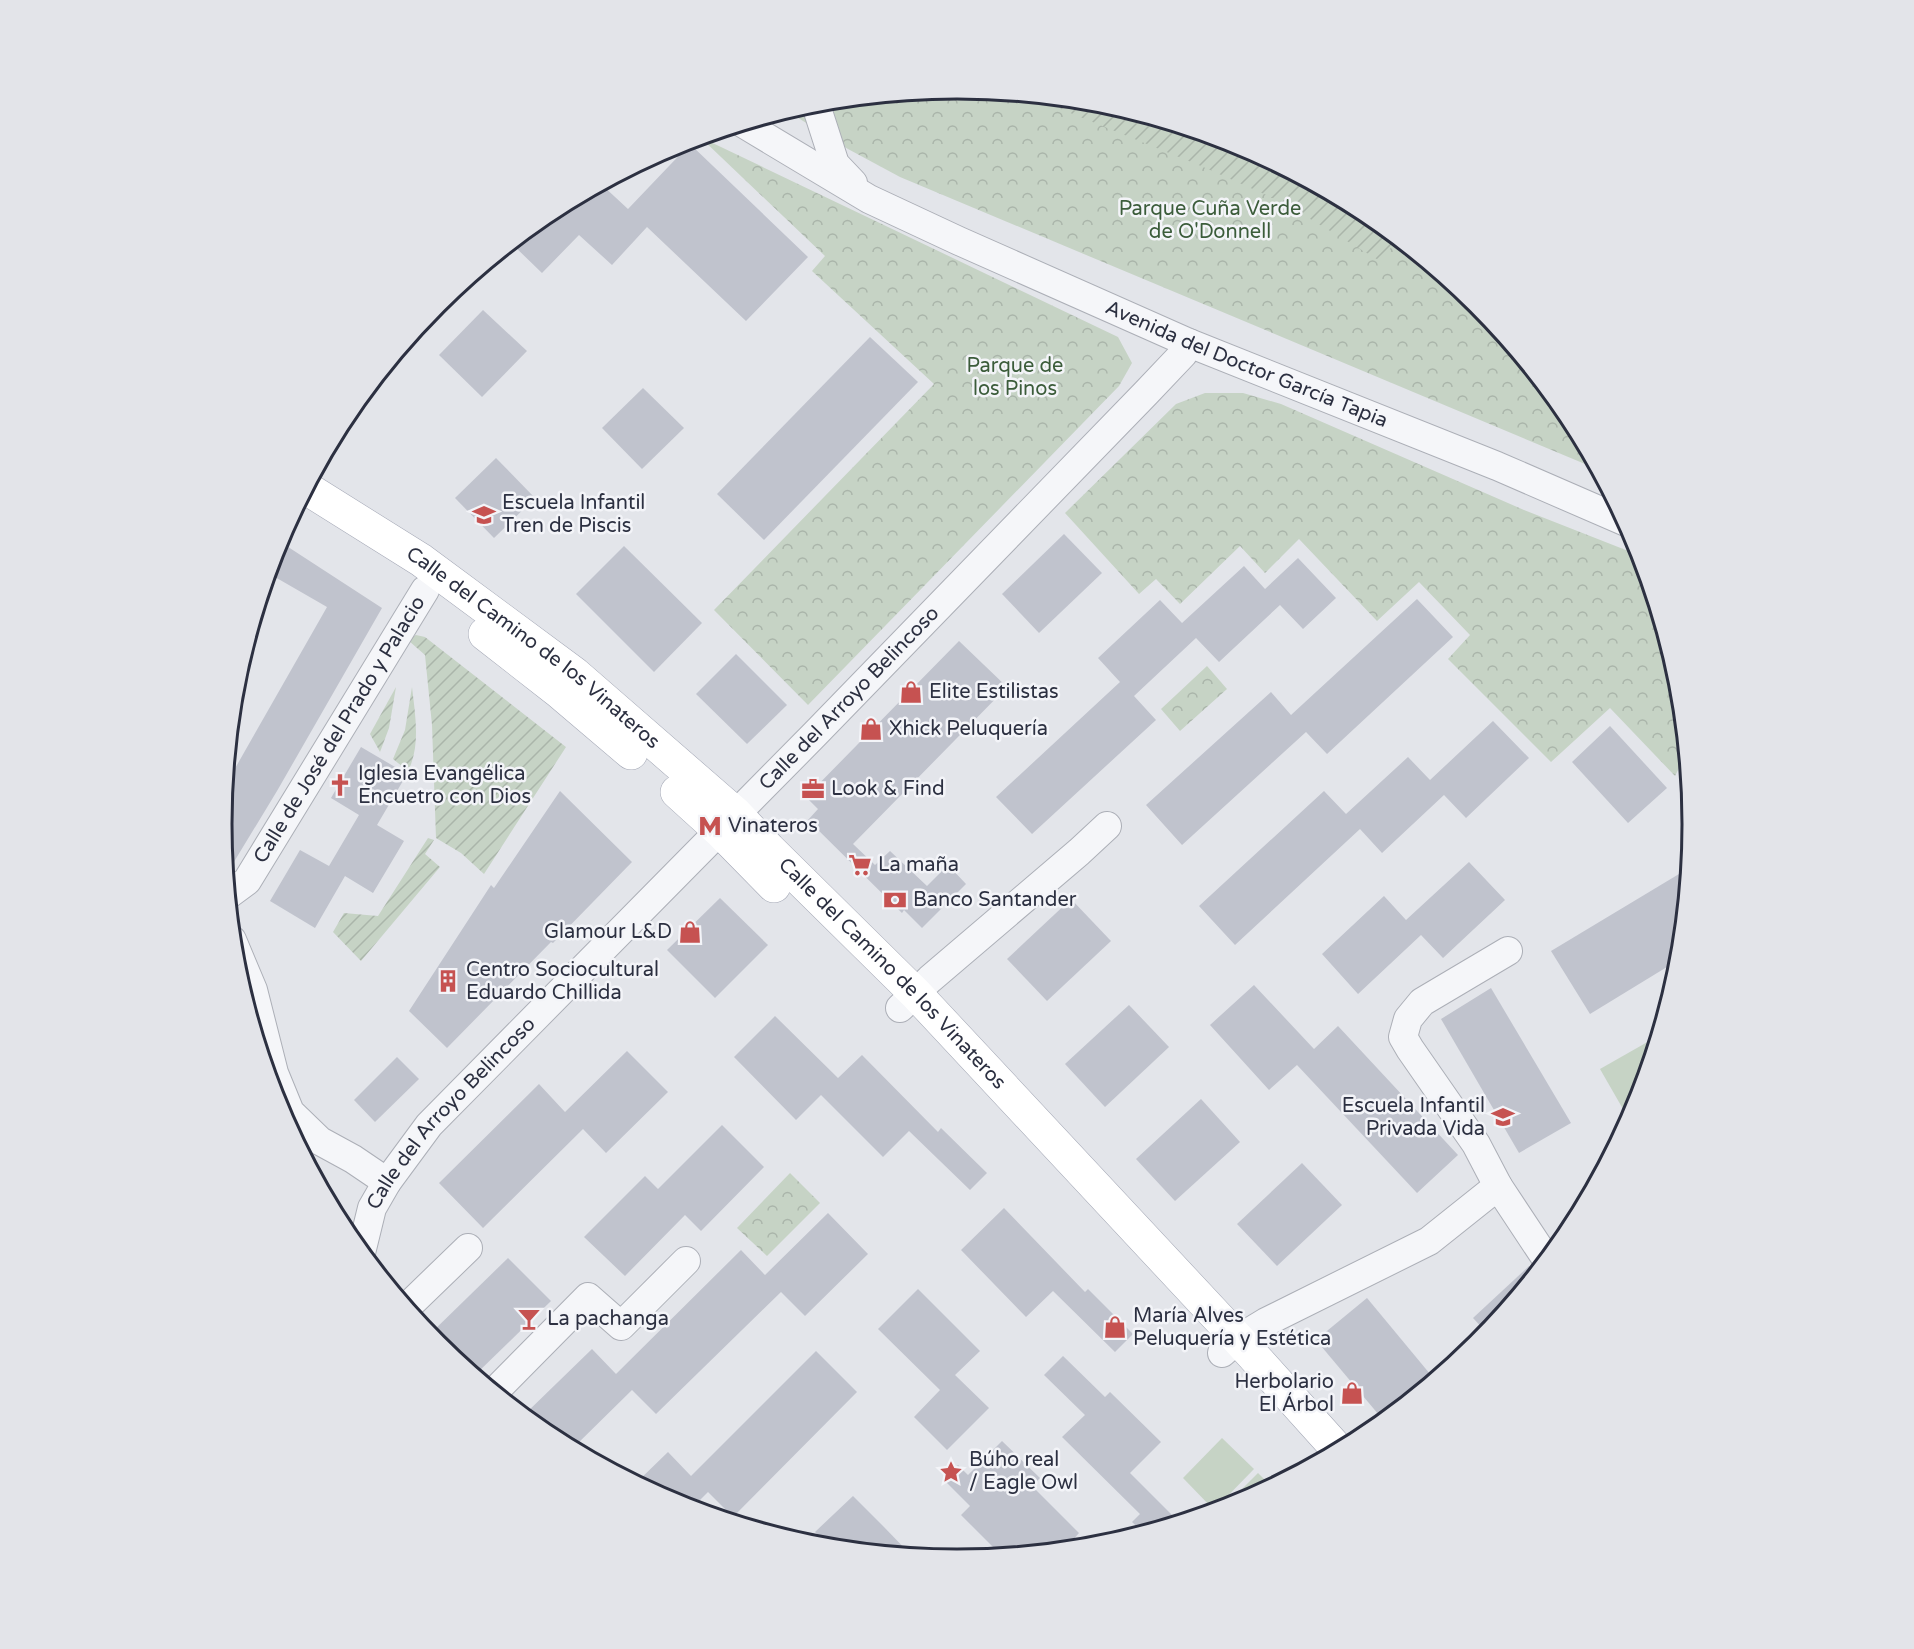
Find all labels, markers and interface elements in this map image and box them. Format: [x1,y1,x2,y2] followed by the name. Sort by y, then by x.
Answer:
[1119,197,1301,244] park label: Parque Cuña Verde de O'Donnell
[1102,295,1391,433] street label: Avenida del Doctor García Tapia
[967,354,1063,401] park label: Parque de los Pinos
[502,491,645,538] place label: Escuela Infantil Tren de Piscis
[471,502,497,528] school or university icon: Escuela Infantil Tren de Piscis
[402,542,664,754] street label: Calle del Camino de los Vinateros
[249,592,430,868] street label: Calle de José del Prado y Palacio
[754,601,944,795] street label: Calle del Arroyo Belincoso
[898,679,924,705] shop icon: Elite Estilistas
[929,680,1058,704] place label: Elite Estilistas
[858,716,884,742] shop icon: Xhick Peluquería
[889,717,1048,741] place label: Xhick Peluquería
[358,762,531,809] place label: Iglesia Evangélica Encuetro con Dios
[327,772,353,798] church icon: Iglesia Evangélica Encuetro con Dios
[800,776,826,802] office icon: Look & Find
[831,777,945,801] place label: Look & Find
[697,813,723,839] metro station icon: Vinateros
[728,814,818,838] place label: Vinateros
[847,852,873,878] supermarket icon: La maña
[773,853,1011,1094] street label: Calle del Camino de los Vinateros
[878,853,959,877] place label: La maña
[882,887,908,913] bank icon: Banco Santander
[913,888,1077,912] place label: Banco Santander
[677,919,703,945] shop icon: Glamour L&D
[544,920,672,944] place label: Glamour L&D
[466,958,659,1005] place label: Centro Sociocultural Eduardo Chillida
[435,968,461,994] building icon: Centro Sociocultural Eduardo Chillida
[362,1012,541,1214] street label: Calle del Arroyo Belincoso
[1342,1094,1485,1141] place label: Escuela Infantil Privada Vida
[1490,1104,1516,1130] school or university icon: Escuela Infantil Privada Vida
[1133,1304,1331,1351] place label: María Alves Peluquería y Estética
[516,1306,542,1332] bar icon: La pachanga
[547,1307,669,1331] place label: La pachanga
[1102,1314,1128,1340] shop icon: María Alves Peluquería y Estética
[1234,1370,1334,1417] place label: Herbolario El Árbol
[1339,1380,1365,1406] shop icon: Herbolario El Árbol
[969,1448,1078,1495] place label: Búho real / Eagle Owl
[938,1459,964,1485] place icon: Búho real / Eagle Owl

